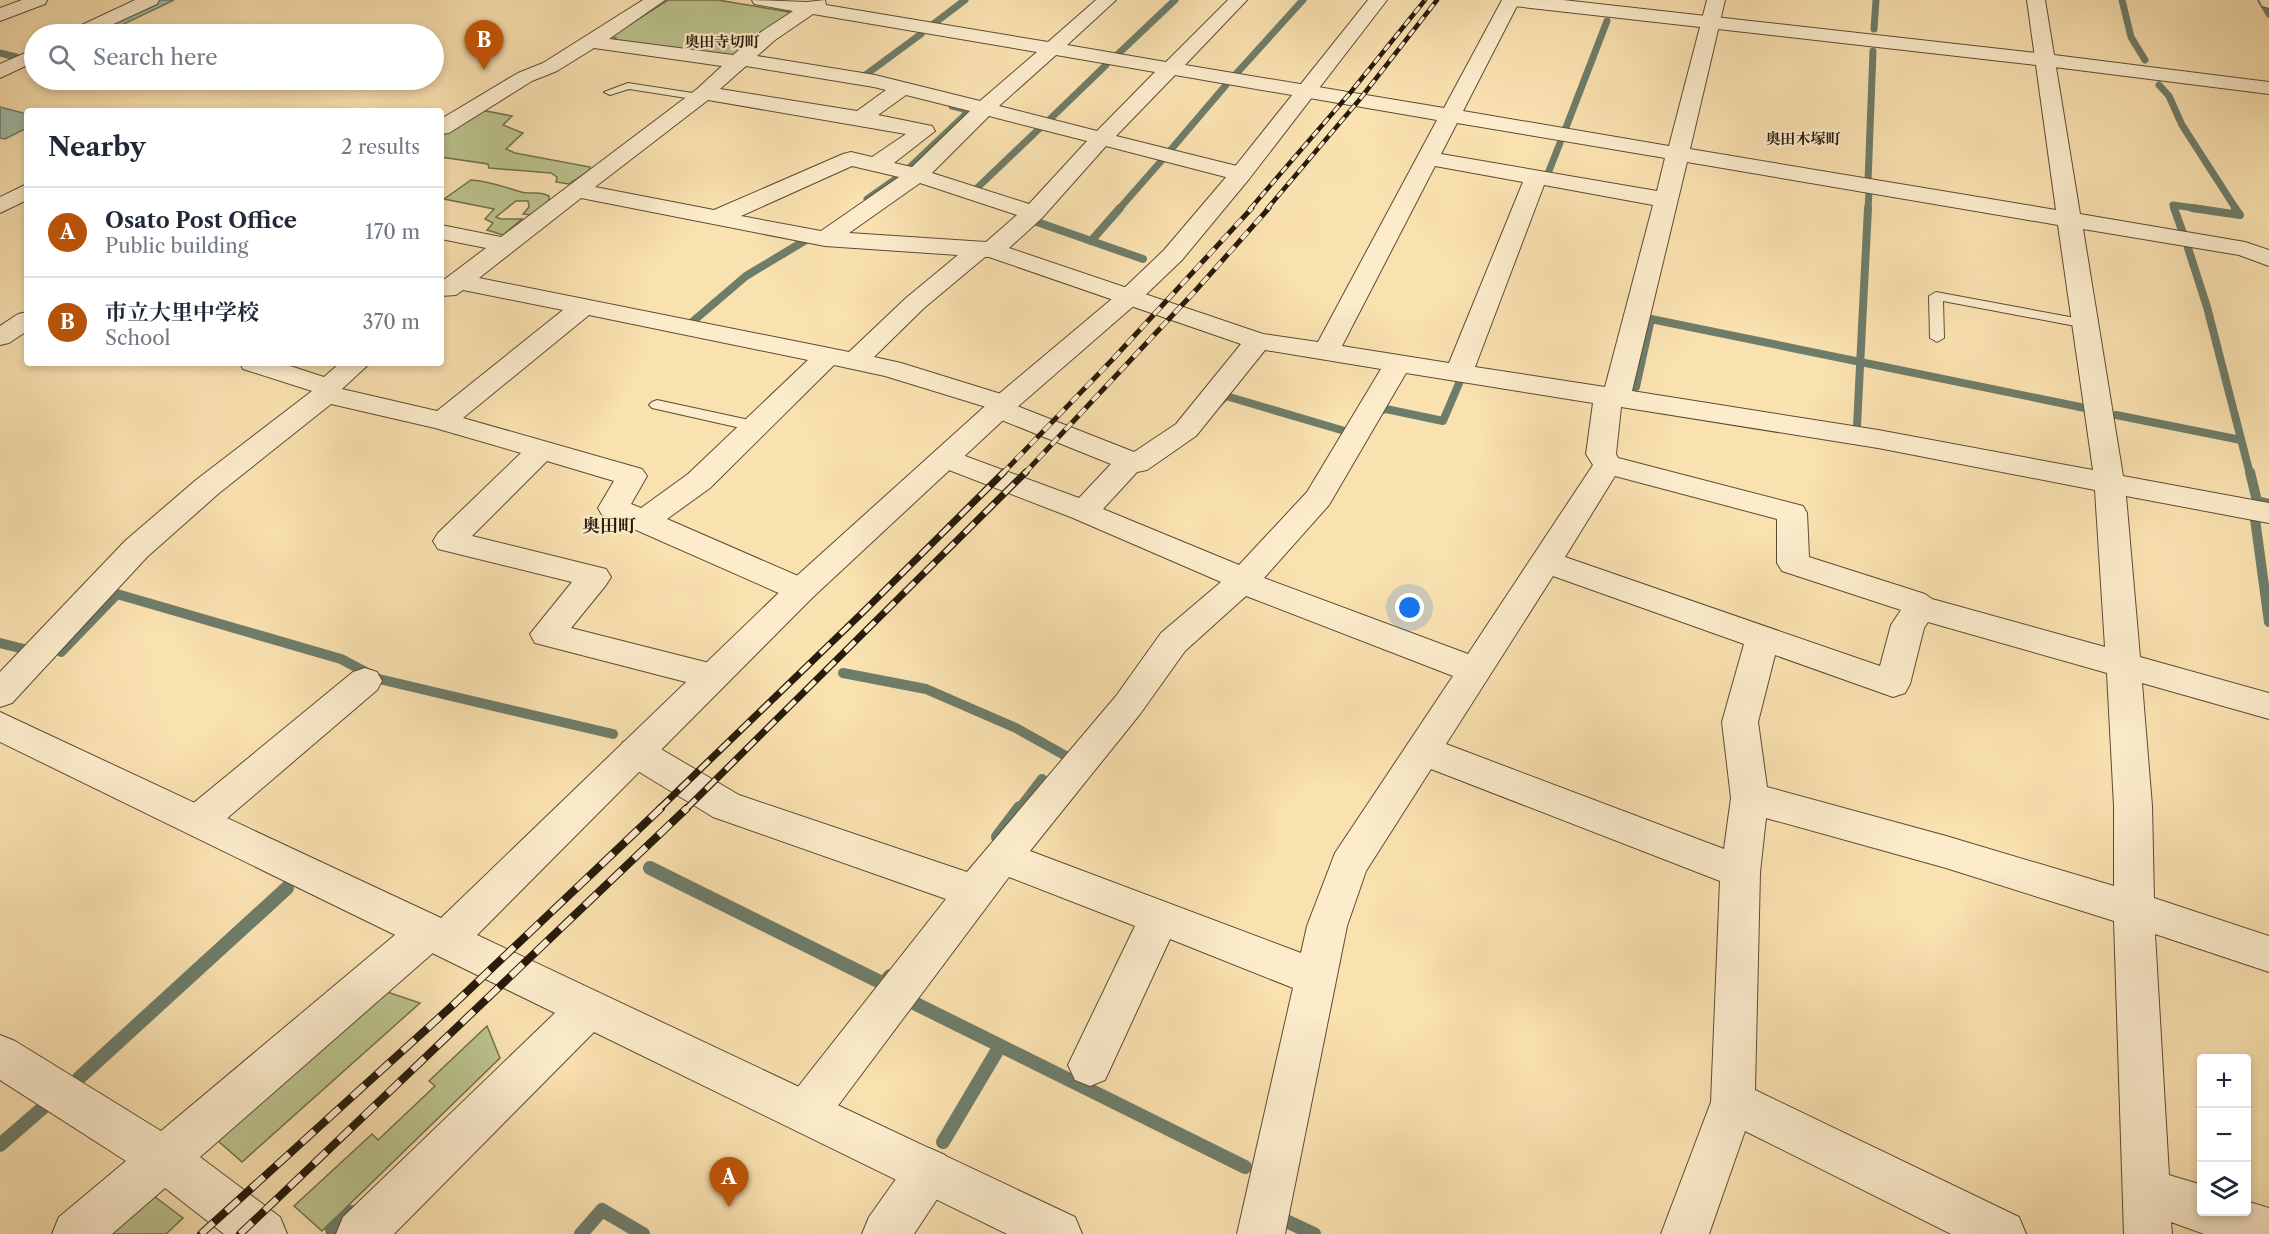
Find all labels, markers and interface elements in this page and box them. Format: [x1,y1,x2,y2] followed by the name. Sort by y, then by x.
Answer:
[464,20,504,70] pin: B
[24,24,444,90] search box
[684,32,760,51] district label: 奥田寺切町
[45,41,78,74] icon: search
[93,44,218,71] text: Search here
[1765,129,1841,148] district label: 奥田木塚町
[48,131,146,163] text: Nearby
[341,135,420,159] text: 2 results
[105,207,297,234] text: Osato Post Office
[60,220,75,244] text: A
[365,220,420,244] text: 170 m
[105,234,248,258] text: Public building
[105,299,259,326] text: 市立大里中学校
[60,310,75,334] text: B
[363,310,420,334] text: 370 m
[105,326,170,350] text: School
[582,515,636,537] district label: 奥田町
[1395,593,1424,622] your location
[2197,1054,2251,1216] map controls
[2197,1054,2251,1108] button: +
[2197,1108,2251,1162] button: −
[710,1158,748,1207] pin: A
[2197,1162,2251,1216] button: layers

